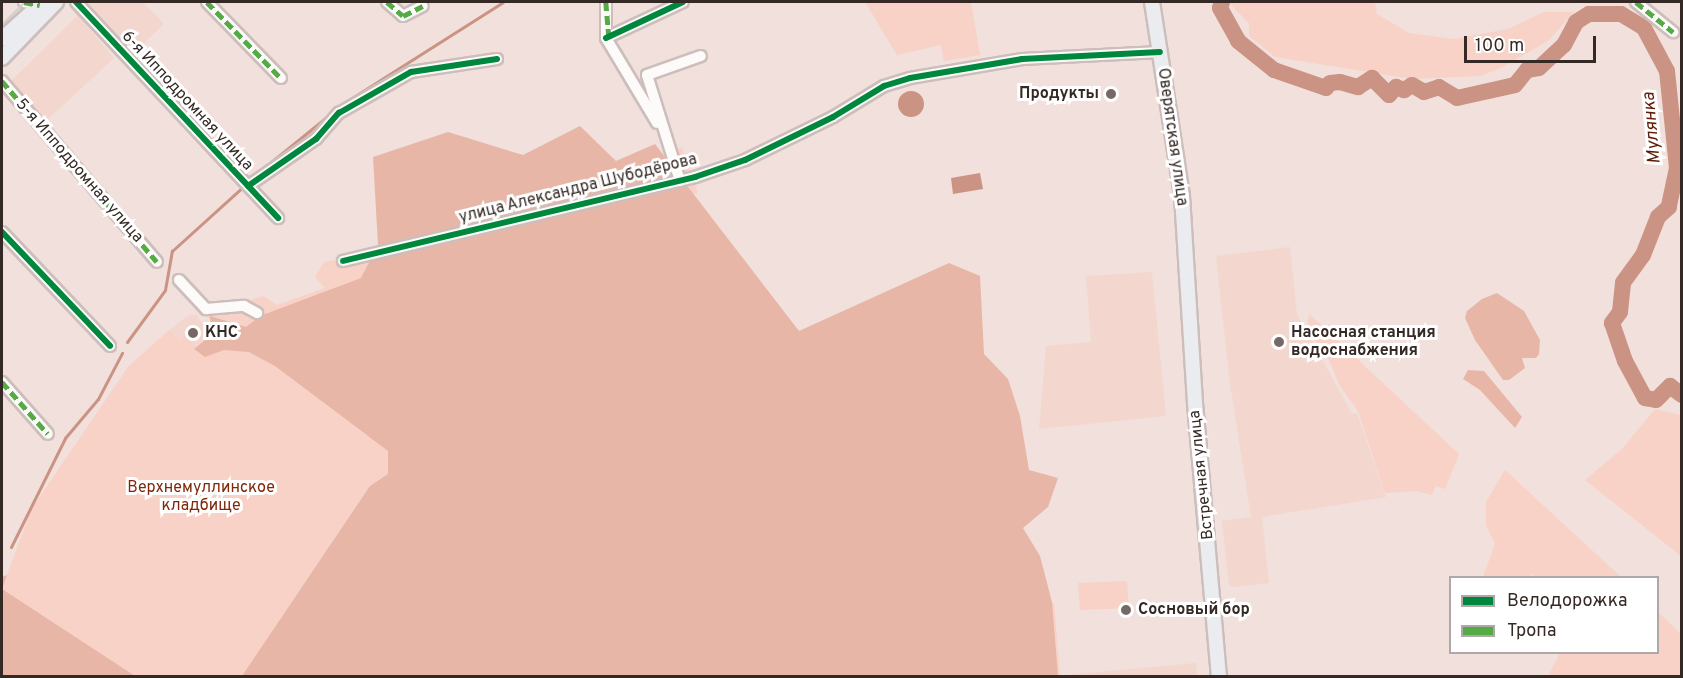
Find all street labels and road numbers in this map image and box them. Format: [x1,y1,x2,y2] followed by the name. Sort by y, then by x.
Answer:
[117,27,257,175] street label: 6-я Ипподромная улица
[1153,67,1191,207] street label: Оверятская улица
[11,95,147,247] street label: 5-я Ипподромная улица
[457,150,699,228] street label: улица Александра Шубодёрова
[1186,409,1218,541] street label: Встречная улица

